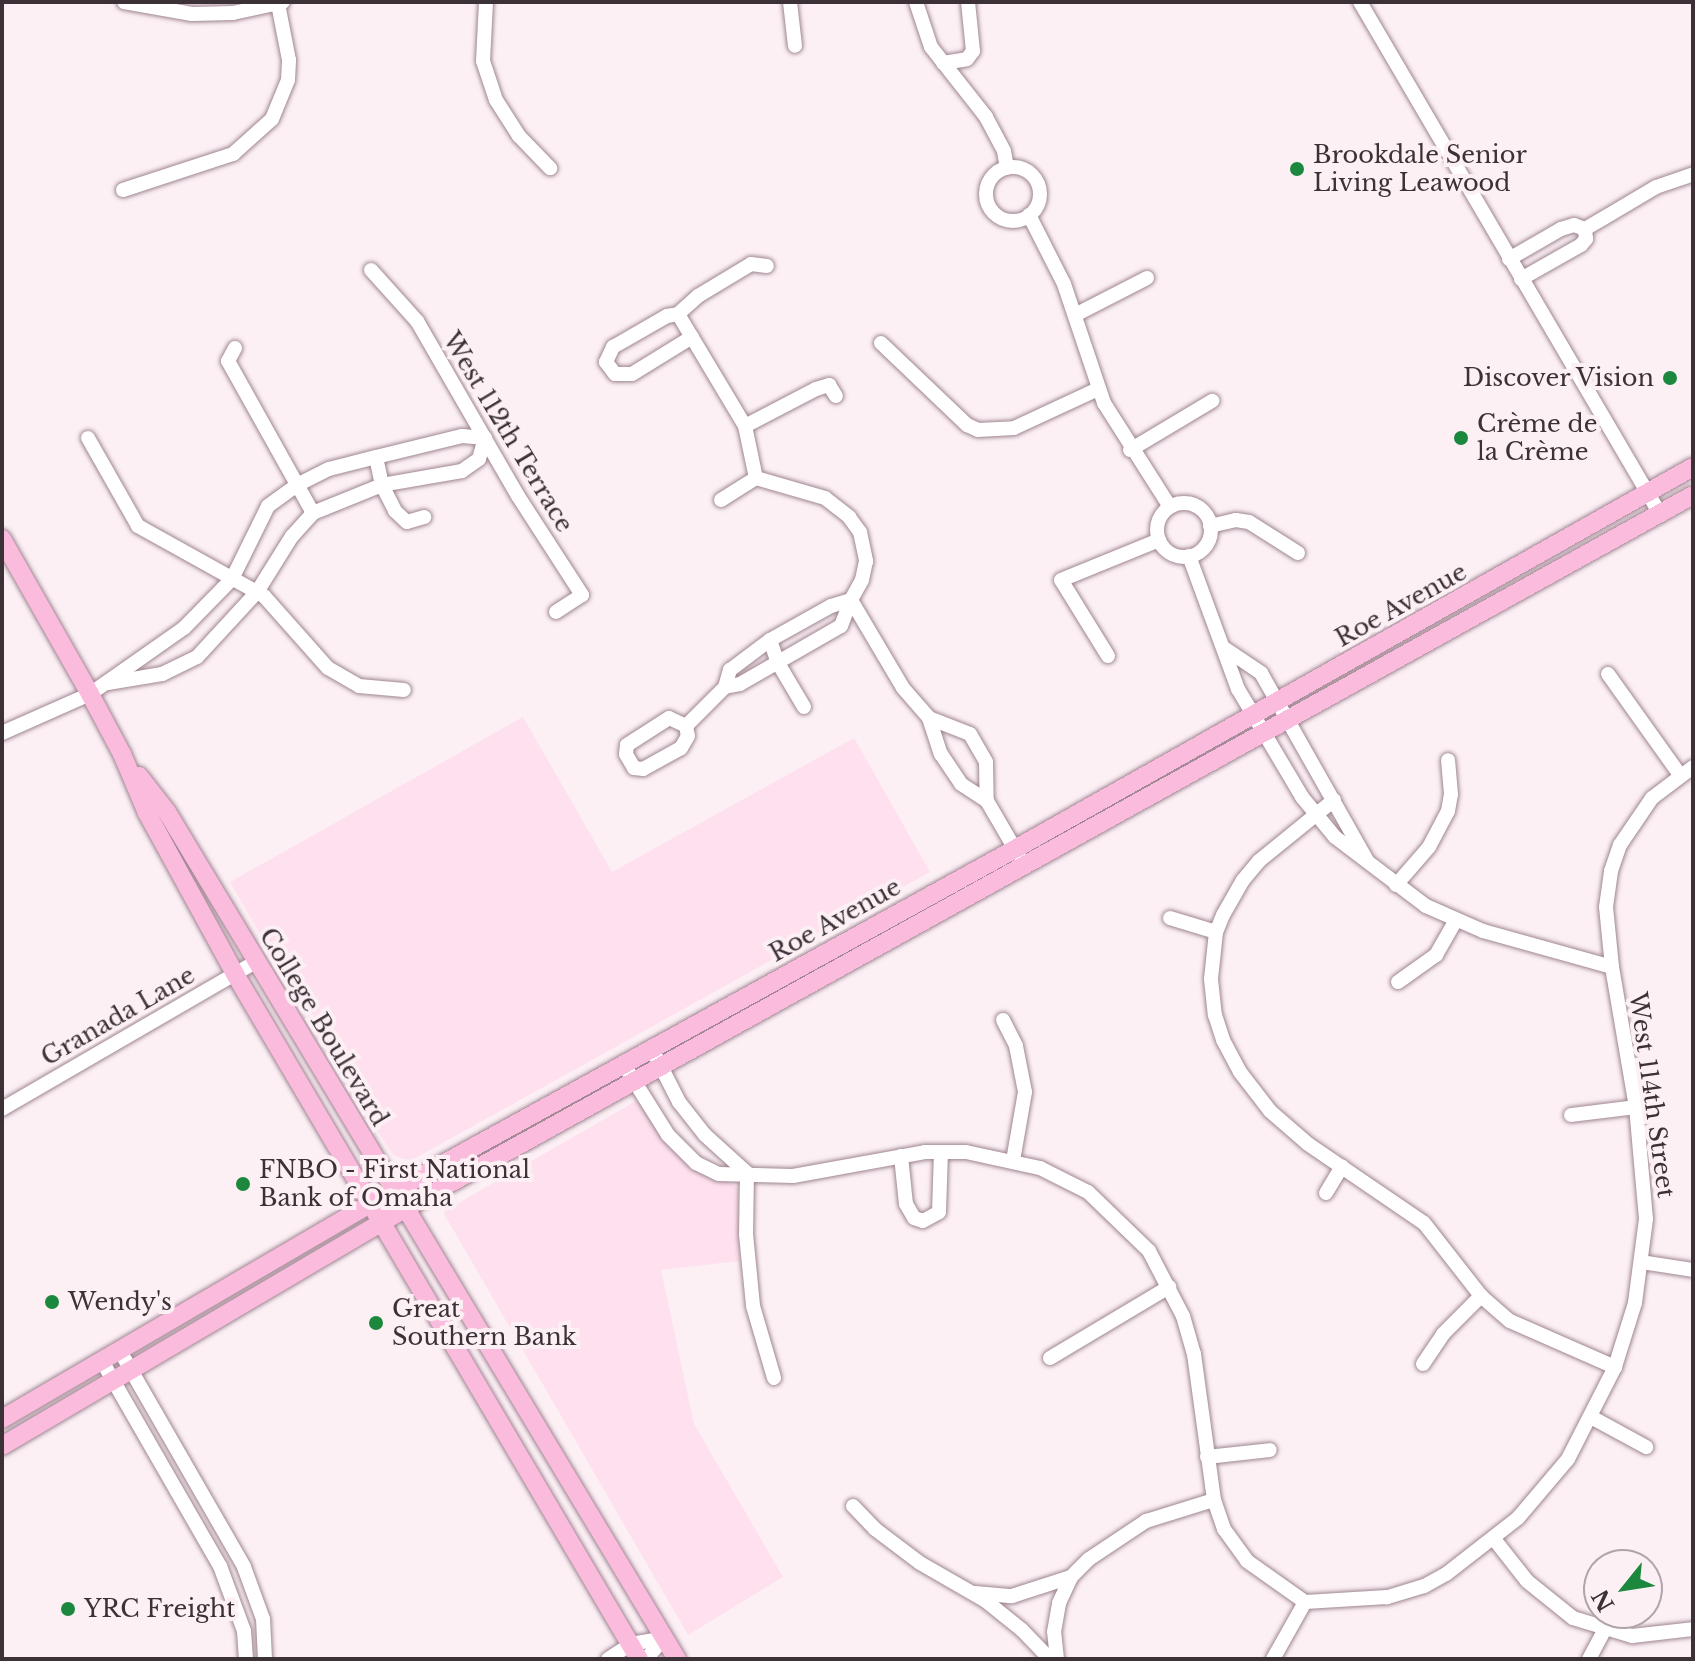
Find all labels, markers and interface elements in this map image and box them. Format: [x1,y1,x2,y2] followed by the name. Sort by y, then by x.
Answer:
[1313,141,1527,197] place label: Brookdale Senior Living Leawood
[1288,160,1306,178] marker: Brookdale Senior Living Leawood
[437,326,579,538] street label: West 112th Terrace
[1461,364,1654,392] place label: Discover Vision
[1661,369,1679,387] marker: Discover Vision
[1477,410,1598,466] place label: Crème de la Crème
[1452,429,1470,447] marker: Crème de la Crème
[1330,557,1472,653] street label: Roe Avenue
[764,872,906,968] street label: Roe Avenue
[254,923,394,1131] street label: College Boulevard
[36,960,200,1072] street label: Granada Lane
[1623,990,1681,1200] street label: West 114th Street
[259,1156,530,1212] place label: FNBO - First National Bank of Omaha
[234,1175,252,1193] marker: FNBO - First National Bank of Omaha
[68,1288,172,1316] place label: Wendy's
[43,1293,61,1311] marker: Wendy's
[392,1295,576,1351] place label: Great Southern Bank
[367,1314,385,1332] marker: Great Southern Bank
[1583,1549,1663,1629] north arrow
[1587,1585,1620,1616] text: N
[84,1595,235,1623] place label: YRC Freight
[59,1600,77,1618] marker: YRC Freight

